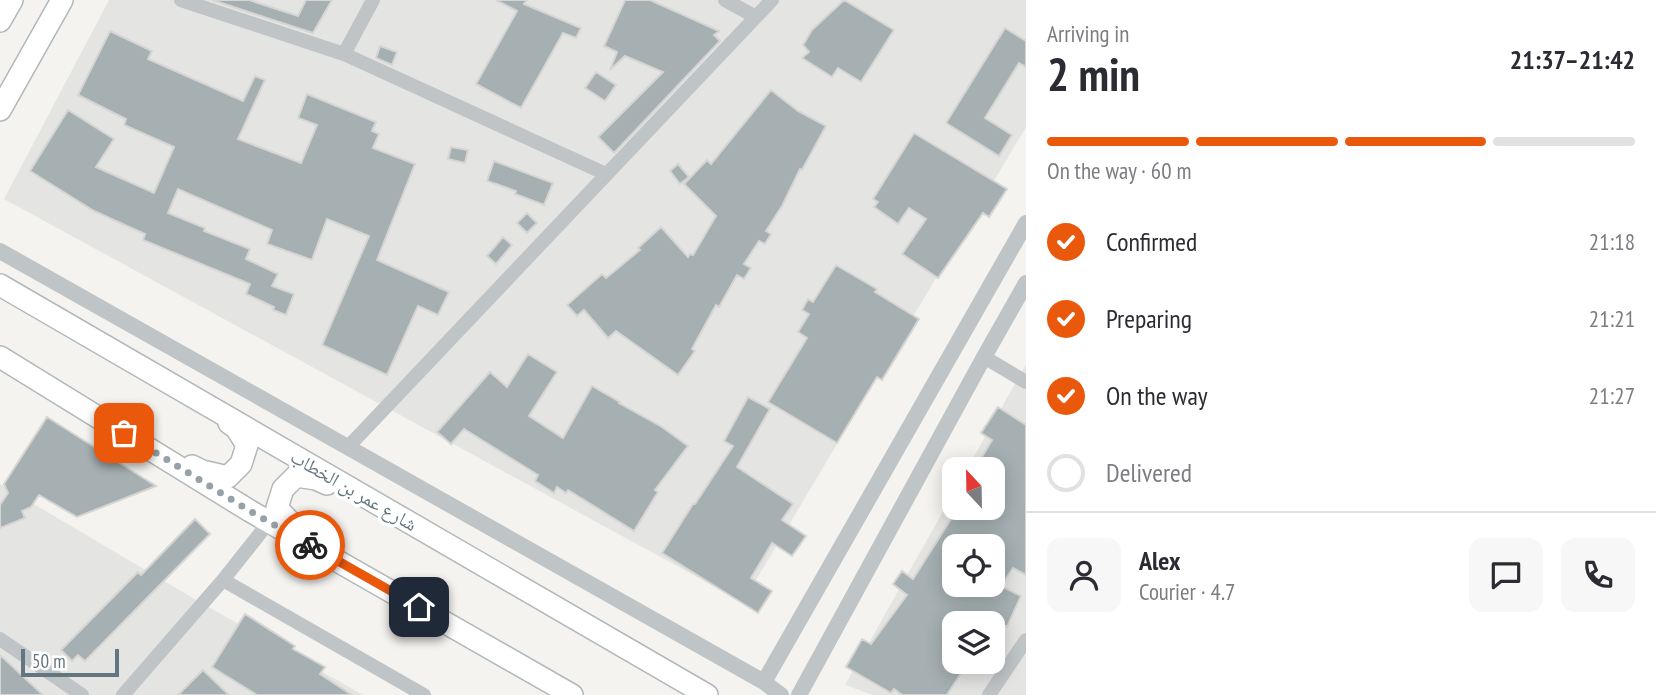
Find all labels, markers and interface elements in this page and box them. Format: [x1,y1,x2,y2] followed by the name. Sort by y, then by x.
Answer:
[1047,19,1129,48] text: Arriving in
[1510,43,1635,76] text: 21:37–21:42
[1047,44,1140,104] text: 2 min
[1047,156,1191,185] text: On the way · 60 m
[1047,223,1085,261] icon: check
[1106,225,1197,258] text: Confirmed
[1589,227,1635,256] text: 21:18
[1047,300,1085,338] icon: check
[1106,302,1192,335] text: Preparing
[1589,304,1635,333] text: 21:21
[1047,377,1085,415] icon: check
[1106,379,1208,412] text: On the way
[1589,381,1635,410] text: 21:27
[94,403,154,463] pin
[105,414,143,452] icon: bag
[286,444,422,536] street label: شارع عمر بن الخطاب
[1106,456,1192,489] text: Delivered
[942,457,1004,520] north arrow
[942,457,1005,674] map controls
[275,510,345,580] courier
[291,526,329,564] icon: bike
[942,534,1005,597] button: locate
[1047,538,1121,612] button: person
[1469,538,1543,612] button: chat
[1561,538,1635,612] button: phone
[1139,544,1180,577] text: Alex
[389,577,449,637] pin
[1139,577,1235,606] text: Courier · 4.7
[400,588,438,626] icon: home
[942,611,1005,674] button: layers
[21,646,119,678] scale bar
[32,649,66,673] text: 50 m

